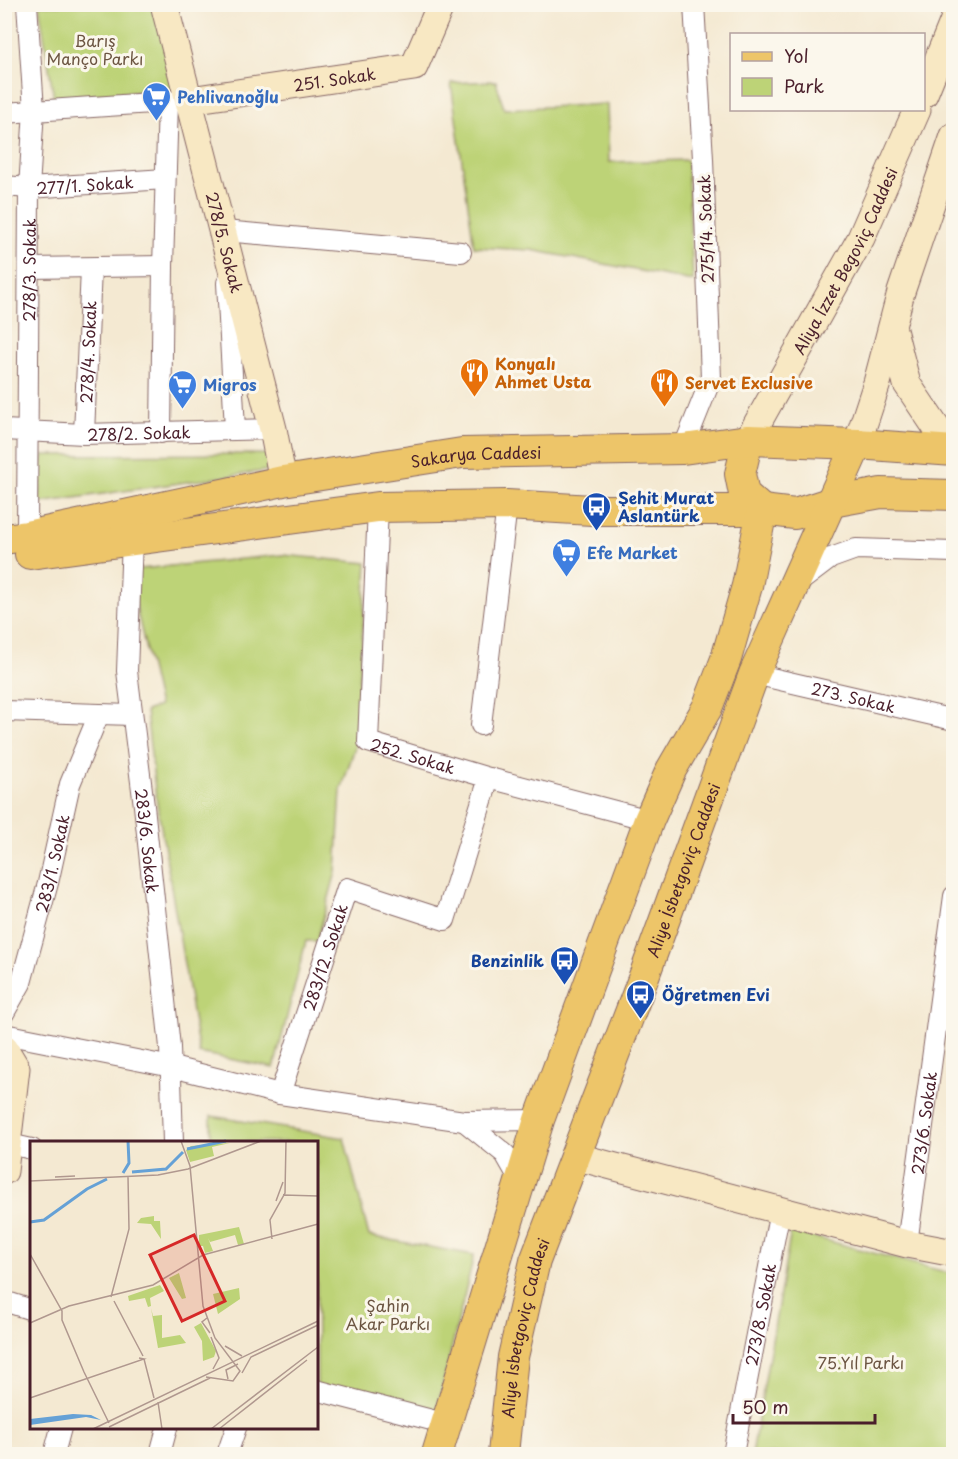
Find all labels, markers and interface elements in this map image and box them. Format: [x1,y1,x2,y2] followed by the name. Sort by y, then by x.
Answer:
[47,28,143,70] park label: Barış Manço Parkı
[730,33,925,111] legend
[784,42,809,69] text: Yol
[292,61,377,97] street label: 251. Sokak
[784,72,824,99] text: Park
[140,80,172,122] supermarket icon: Pehlivanoğlu
[177,84,279,108] place label: Pehlivanoğlu
[786,163,903,359] street label: Aliya İzzet Begoviç Caddesi
[35,169,134,199] street label: 277/1. Sokak
[691,174,719,284] street label: 275/14. Sokak
[201,189,250,296] street label: 278/5. Sokak
[16,218,41,322] street label: 278/3. Sokak
[73,300,102,404] street label: 278/4. Sokak
[494,351,591,393] place label: Konyalı Ahmet Usta
[458,356,490,398] restaurant icon: Konyalı Ahmet Usta
[648,366,680,408] restaurant icon: Servet Exclusive
[166,368,198,410] supermarket icon: Migros
[685,370,813,394] place label: Servet Exclusive
[203,372,257,396] place label: Migros
[87,419,191,446] street label: 278/2. Sokak
[409,440,542,473] street label: Sakarya Caddesi
[617,485,715,527] place label: Şehit Murat Aslantürk
[581,490,613,532] bus stop icon: Şehit Murat Aslantürk
[550,536,582,578] supermarket icon: Efe Market
[587,540,678,564] place label: Efe Market
[809,676,898,718] street label: 273. Sokak
[367,731,458,779] street label: 252. Sokak
[640,779,725,960] street label: Aliye İsbetgoviç Caddesi
[130,787,165,894] street label: 283/6. Sokak
[29,812,75,915] street label: 283/1. Sokak
[296,900,353,1014] street label: 283/12. Sokak
[549,944,581,986] bus stop icon: Benzinlik
[471,948,544,972] place label: Benzinlik
[625,978,657,1020] bus stop icon: Öğretmen Evi
[662,982,770,1006] place label: Öğretmen Evi
[904,1070,942,1176] street label: 273/6. Sokak
[30,1141,318,1429] inset map
[495,1234,555,1419] street label: Aliye İsbetgoviç Caddesi
[738,1261,781,1368] street label: 273/8. Sokak
[346,1293,430,1335] park label: Şahin Akar Parkı
[818,1350,904,1374] park label: 75.Yıl Parkı
[733,1387,876,1425] scale bar
[742,1393,789,1420] text: 50 m

